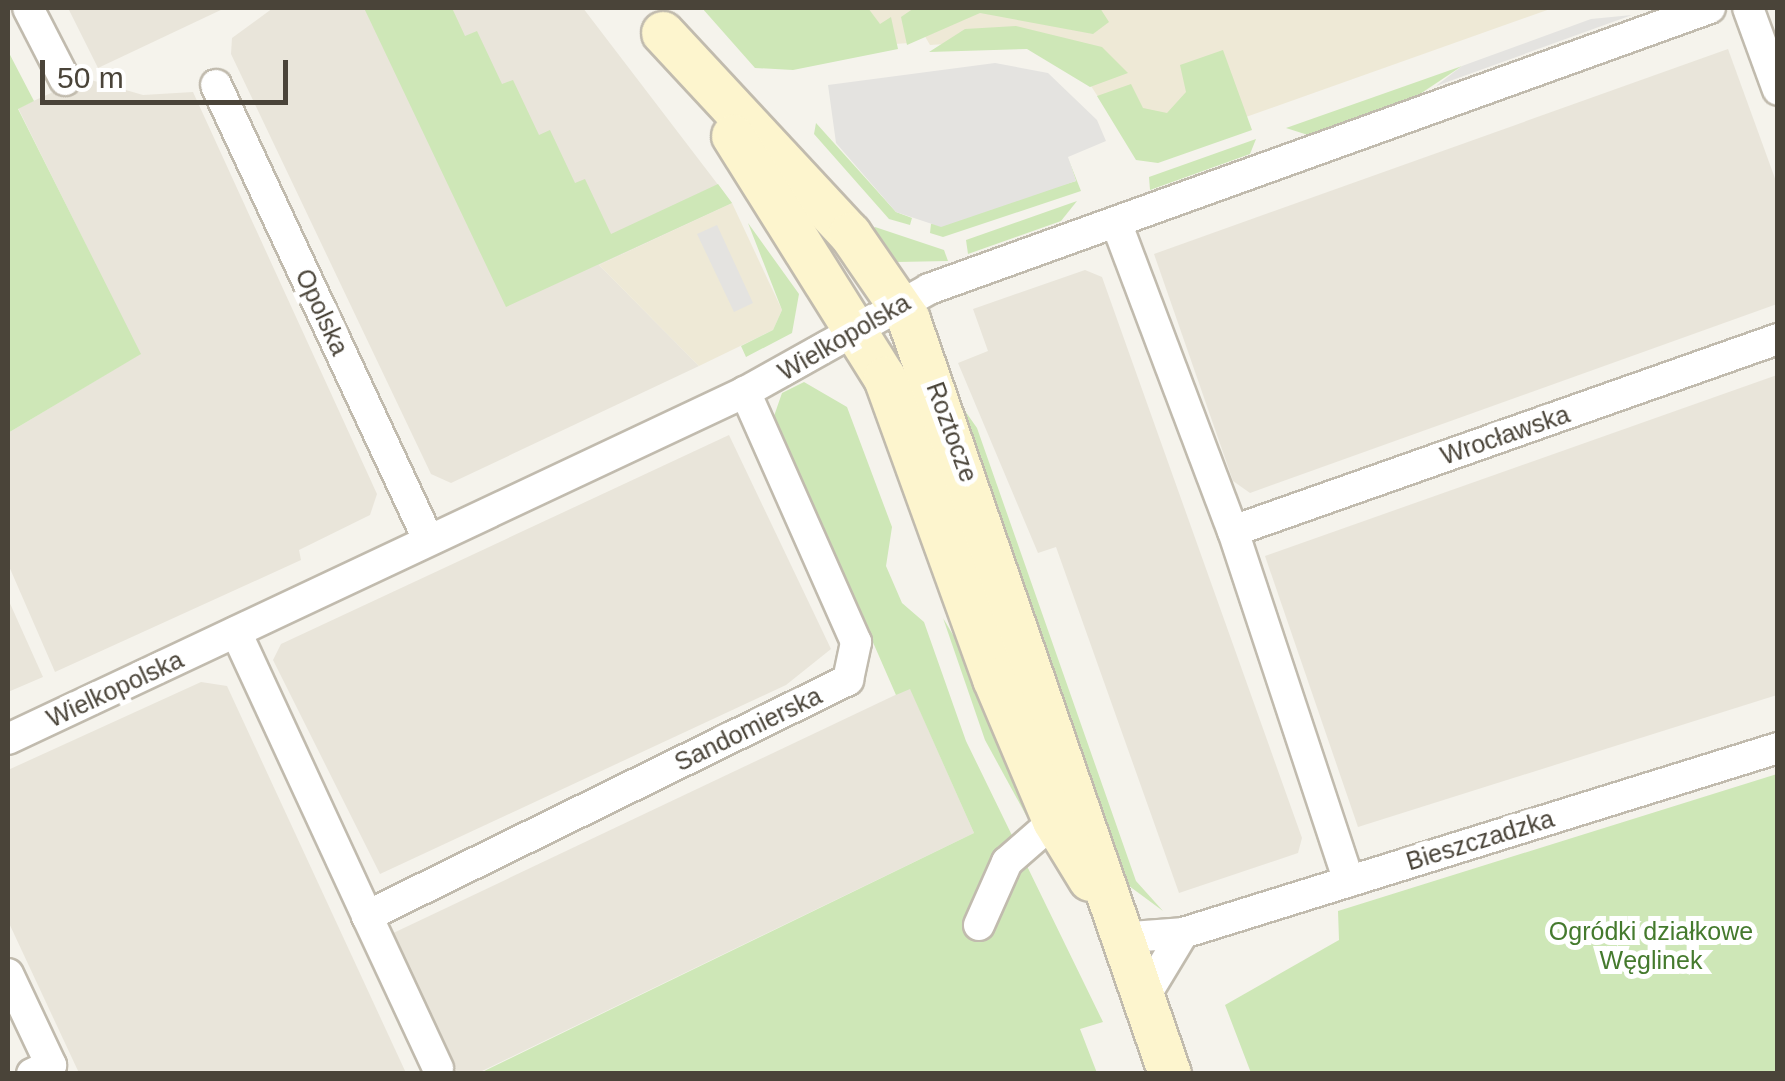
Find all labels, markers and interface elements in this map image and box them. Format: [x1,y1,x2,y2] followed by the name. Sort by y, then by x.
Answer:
[45,40,292,102] scale bar
[57,61,124,94] text: 50 m
[289,264,355,360] street label: Opolska
[773,287,915,387] street label: Wielkopolska
[920,378,984,486] street label: Roztocze
[1437,399,1573,471] street label: Wrocławska
[42,644,188,734] street label: Wielkopolska
[670,680,826,778] street label: Sandomierska
[1403,803,1557,877] street label: Bieszczadzka
[1549,917,1753,976] park label: Ogródki działkowe Węglinek

